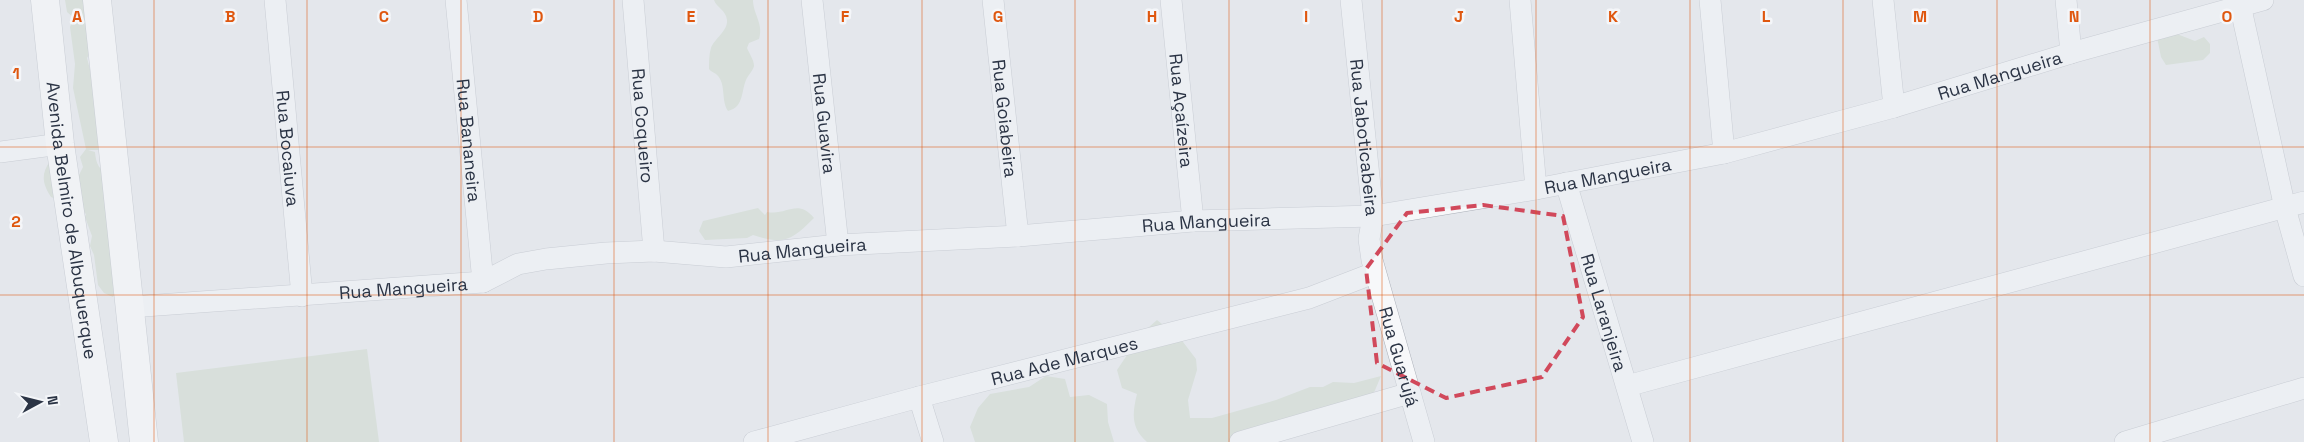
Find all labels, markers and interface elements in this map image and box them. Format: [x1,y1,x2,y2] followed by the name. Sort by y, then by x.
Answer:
[72,6,82,27] text: A
[225,6,235,27] text: B
[379,6,389,27] text: C
[533,6,543,27] text: D
[687,6,696,27] text: E
[841,6,850,27] text: F
[993,6,1003,27] text: G
[1147,6,1157,27] text: H
[1304,6,1308,27] text: I
[1454,6,1464,27] text: J
[1608,6,1618,27] text: K
[1762,6,1771,27] text: L
[1913,6,1927,27] text: M
[2069,6,2079,27] text: N
[2222,6,2233,27] text: O
[1935,45,2065,105] street label: Rua Mangueira
[1165,52,1199,169] street label: Rua Açaízeira
[988,58,1023,179] street label: Rua Goiabeira
[1346,58,1384,217] street label: Rua Jaboticabeira
[12,63,20,84] text: 1
[627,67,660,184] street label: Rua Coqueiro
[808,72,842,175] street label: Rua Guavira
[452,78,487,203] street label: Rua Bananeira
[42,80,103,361] street label: Avenida Belmiro de Albuquerque
[272,89,305,208] street label: Rua Bocaiuva
[1542,152,1673,199] street label: Rua Mangueira
[1141,207,1271,237] street label: Rua Mangueira
[11,211,21,232] text: 2
[737,232,867,267] street label: Rua Mangueira
[1576,251,1633,374] street label: Rua Laranjeira
[338,272,468,304] street label: Rua Mangueira
[1374,304,1425,409] street label: Rua Guarujá
[989,330,1140,390] street label: Rua Ade Marques
[15,377,65,427] north arrow
[43,395,62,406] text: N

